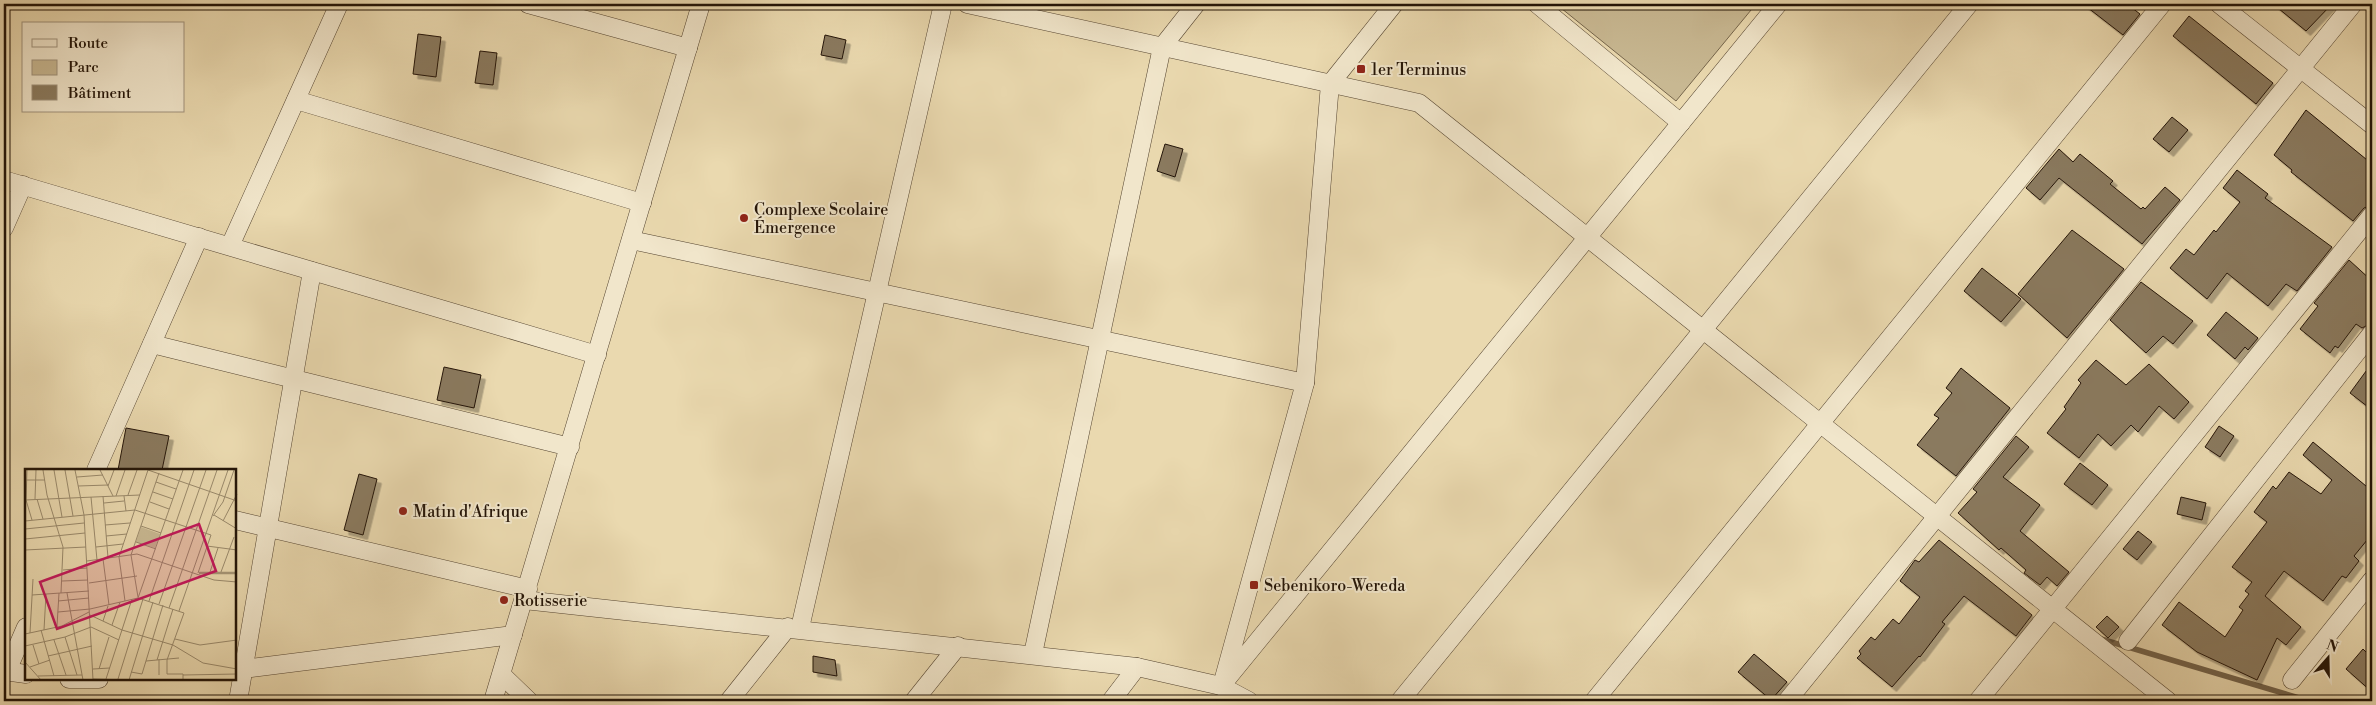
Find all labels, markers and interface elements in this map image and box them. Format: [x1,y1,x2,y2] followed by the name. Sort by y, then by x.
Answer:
[22,22,185,112] legend
[68,34,108,53] text: Route
[68,58,99,77] text: Parc
[1371,60,1466,80] place label: 1er Terminus
[1355,63,1367,75] marker: 1er Terminus
[67,84,132,103] text: Bâtiment
[754,200,888,238] place label: Complexe Scolaire Émergence
[738,212,750,224] marker: Complexe Scolaire Émergence
[25,469,236,680] inset map
[413,502,528,522] place label: Matin d'Afrique
[397,505,409,517] marker: Matin d'Afrique
[1264,576,1406,596] place label: Sebenikoro-Wereda
[1248,579,1260,591] marker: Sebenikoro-Wereda
[514,591,587,611] place label: Rotisserie
[498,594,510,606] marker: Rotisserie
[2304,632,2354,682] north arrow
[2324,636,2340,657] text: N

